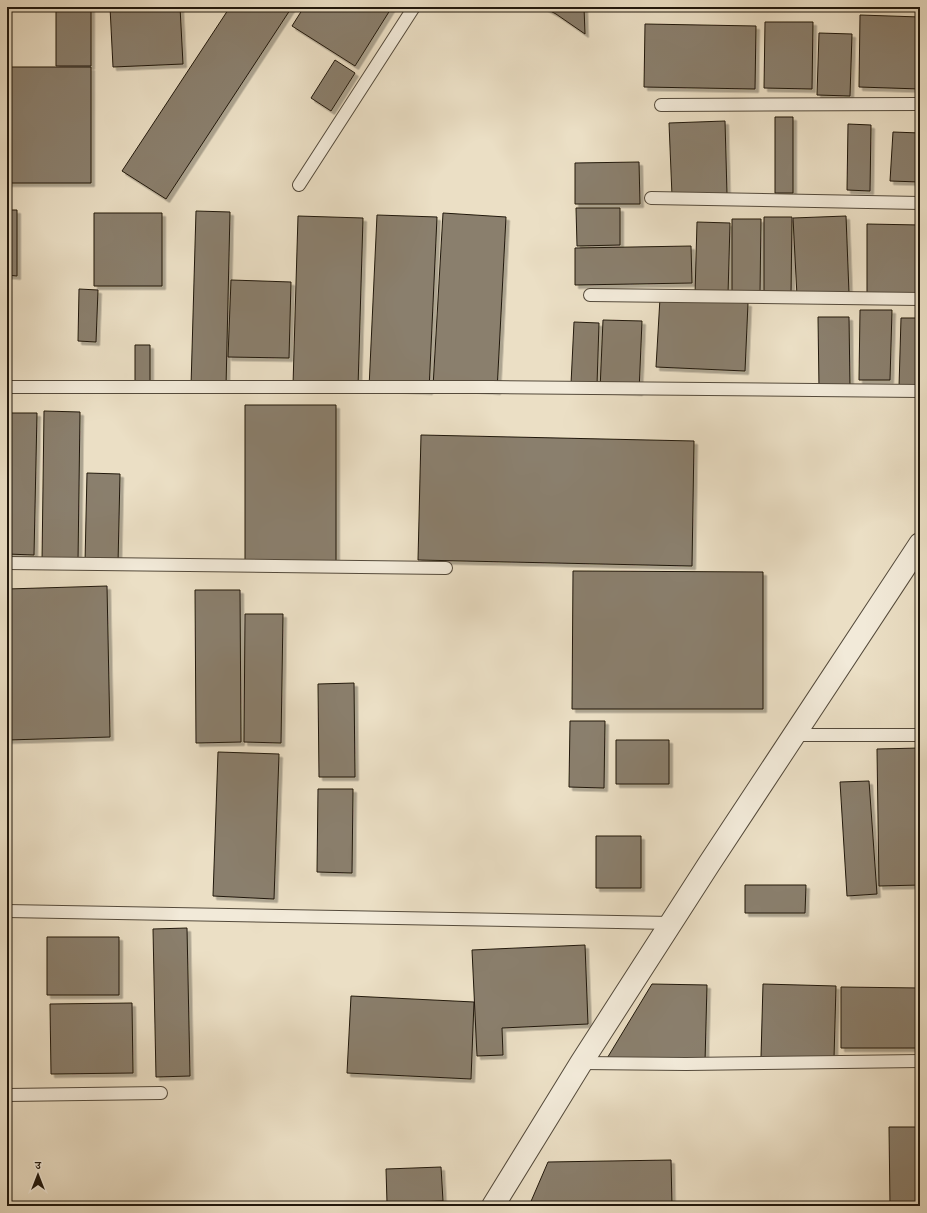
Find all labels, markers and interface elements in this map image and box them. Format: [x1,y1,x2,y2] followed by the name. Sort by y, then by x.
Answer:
[18,1155,58,1195] north arrow
[34,1159,42,1172] text: उ

